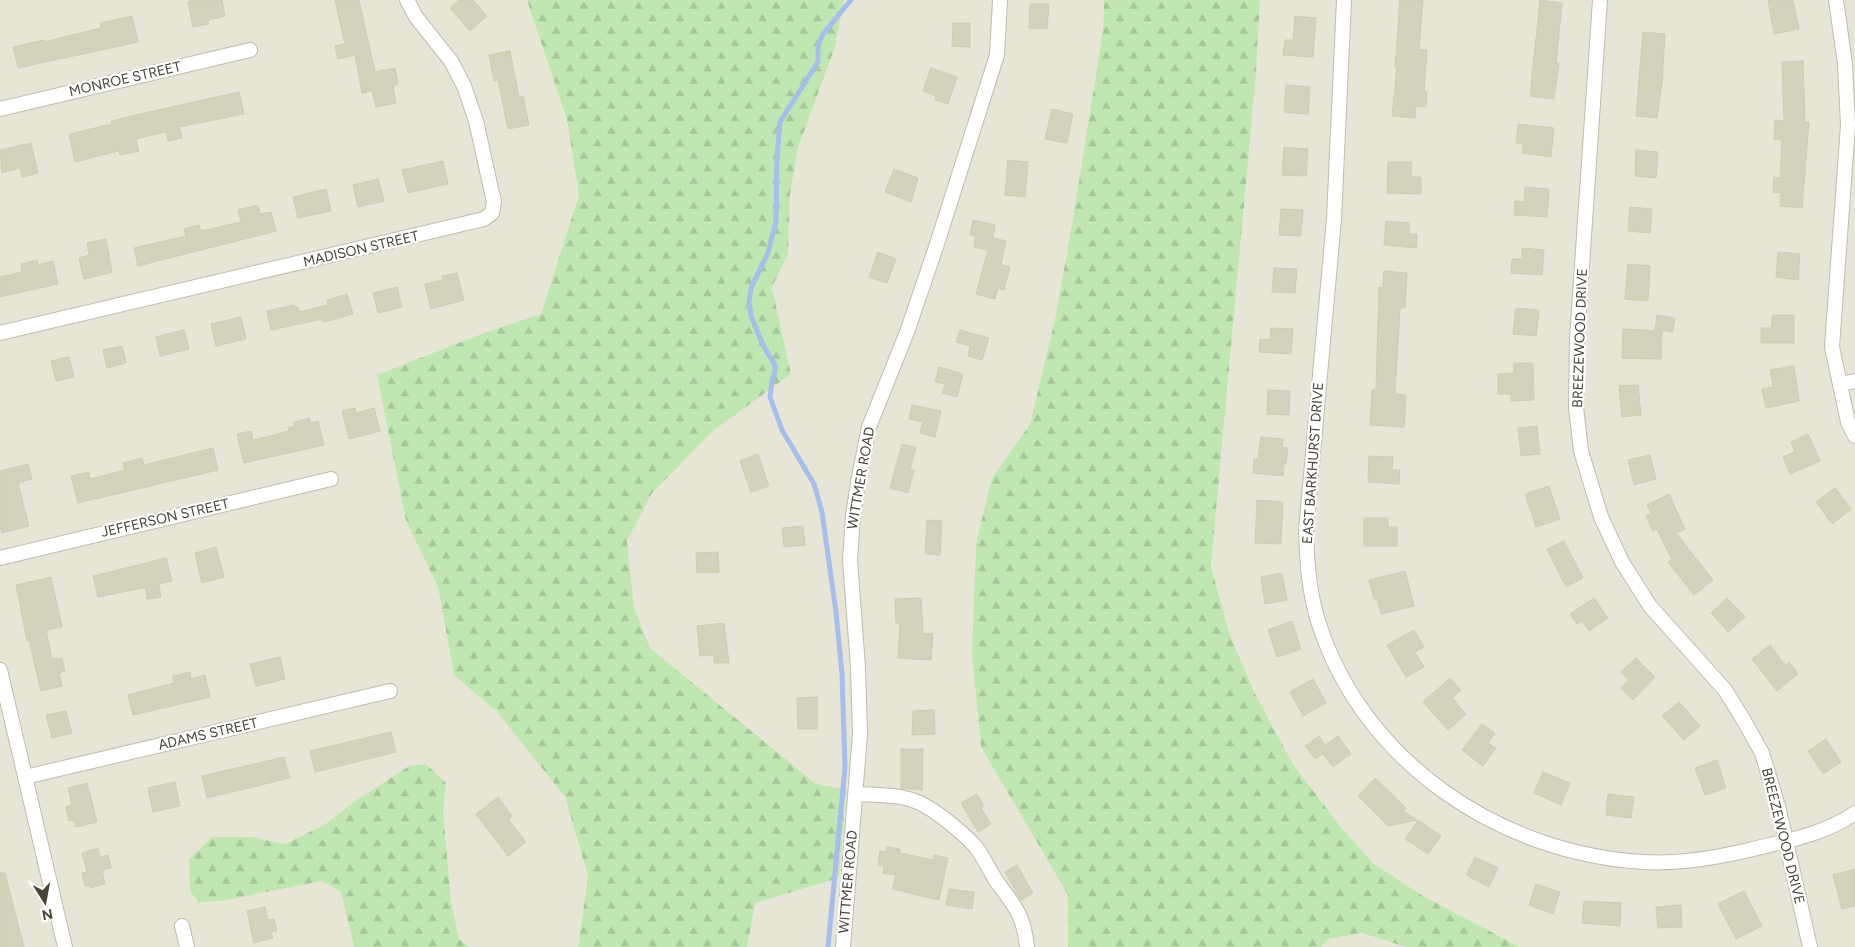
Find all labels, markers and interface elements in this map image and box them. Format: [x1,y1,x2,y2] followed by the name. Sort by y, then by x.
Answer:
[67,58,183,100] street label: MONROE STREET
[302,227,421,271] street label: MADISON STREET
[1569,268,1591,408] street label: BREEZEWOOD DRIVE
[1299,382,1327,544] street label: EAST BARKHURST DRIVE
[844,425,878,531] street label: WITTMER ROAD
[99,495,231,541] street label: JEFFERSON STREET
[156,714,260,754] street label: ADAMS STREET
[1758,766,1808,906] street label: BREEZEWOOD DRIVE
[835,830,861,934] street label: WITTMER ROAD
[20,877,70,927] north arrow
[40,905,54,924] text: N

